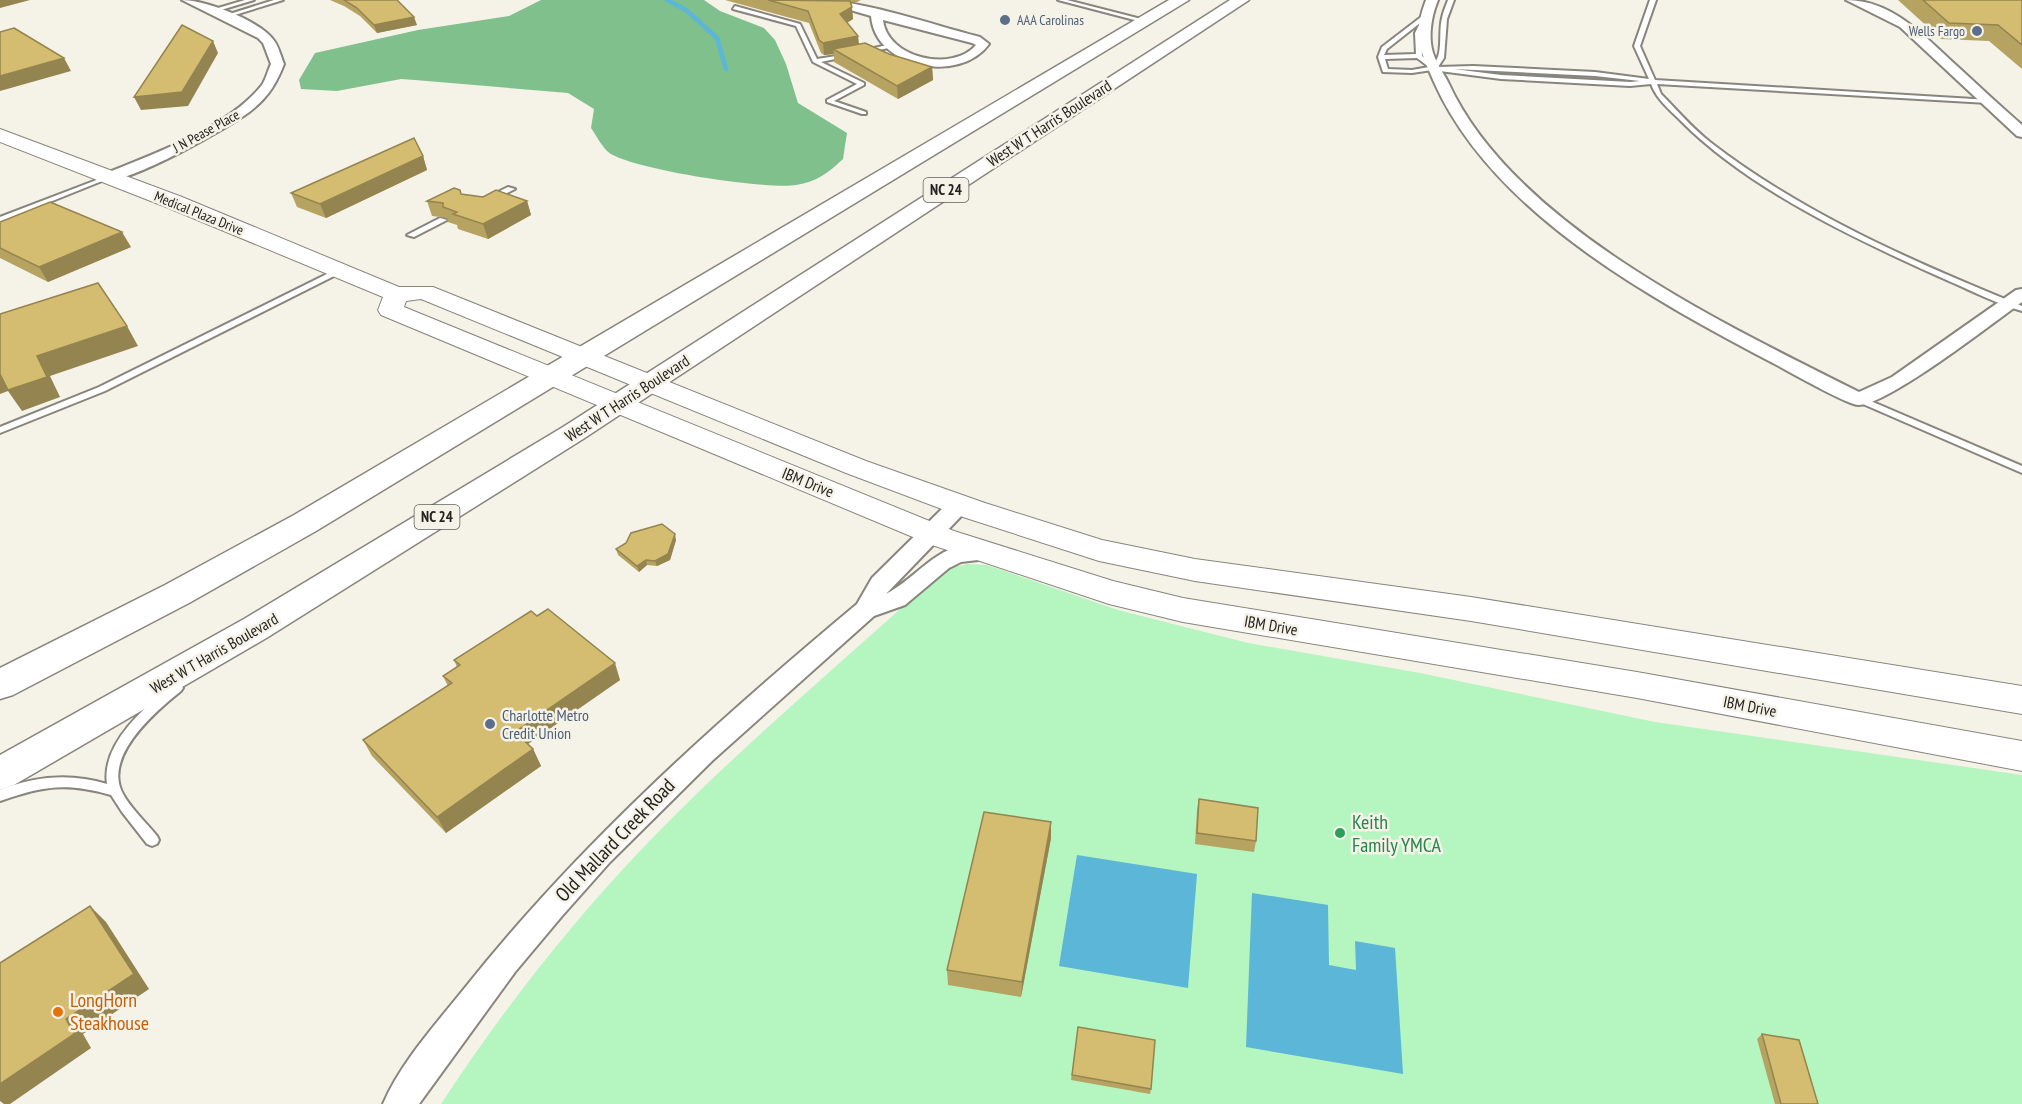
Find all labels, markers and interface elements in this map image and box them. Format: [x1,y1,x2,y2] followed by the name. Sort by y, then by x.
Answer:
[1017,11,1084,29] place label: AAA Carolinas
[998,13,1012,27] marker: AAA Carolinas
[1909,22,1965,40] place label: Wells Fargo
[1970,24,1984,38] marker: Wells Fargo
[983,75,1115,171] street label: West W T Harris Boulevard
[169,105,243,157] street label: J N Pease Place
[924,178,968,202] road number: NC 24
[152,187,247,239] street label: Medical Plaza Drive
[561,350,693,446] street label: West W T Harris Boulevard
[779,463,837,501] street label: IBM Drive
[414,505,460,529] road number: NC 24
[146,608,282,698] street label: West W T Harris Boulevard
[1243,610,1299,640] street label: IBM Drive
[1722,691,1778,721] street label: IBM Drive
[502,705,589,743] place label: Charlotte Metro Credit Union
[483,717,497,731] marker: Charlotte Metro Credit Union
[550,773,680,907] street label: Old Mallard Creek Road
[1352,809,1441,858] place label: Keith Family YMCA
[1333,826,1347,840] marker: Keith Family YMCA
[70,987,149,1036] place label: LongHorn Steakhouse
[51,1005,65,1019] marker: LongHorn Steakhouse

